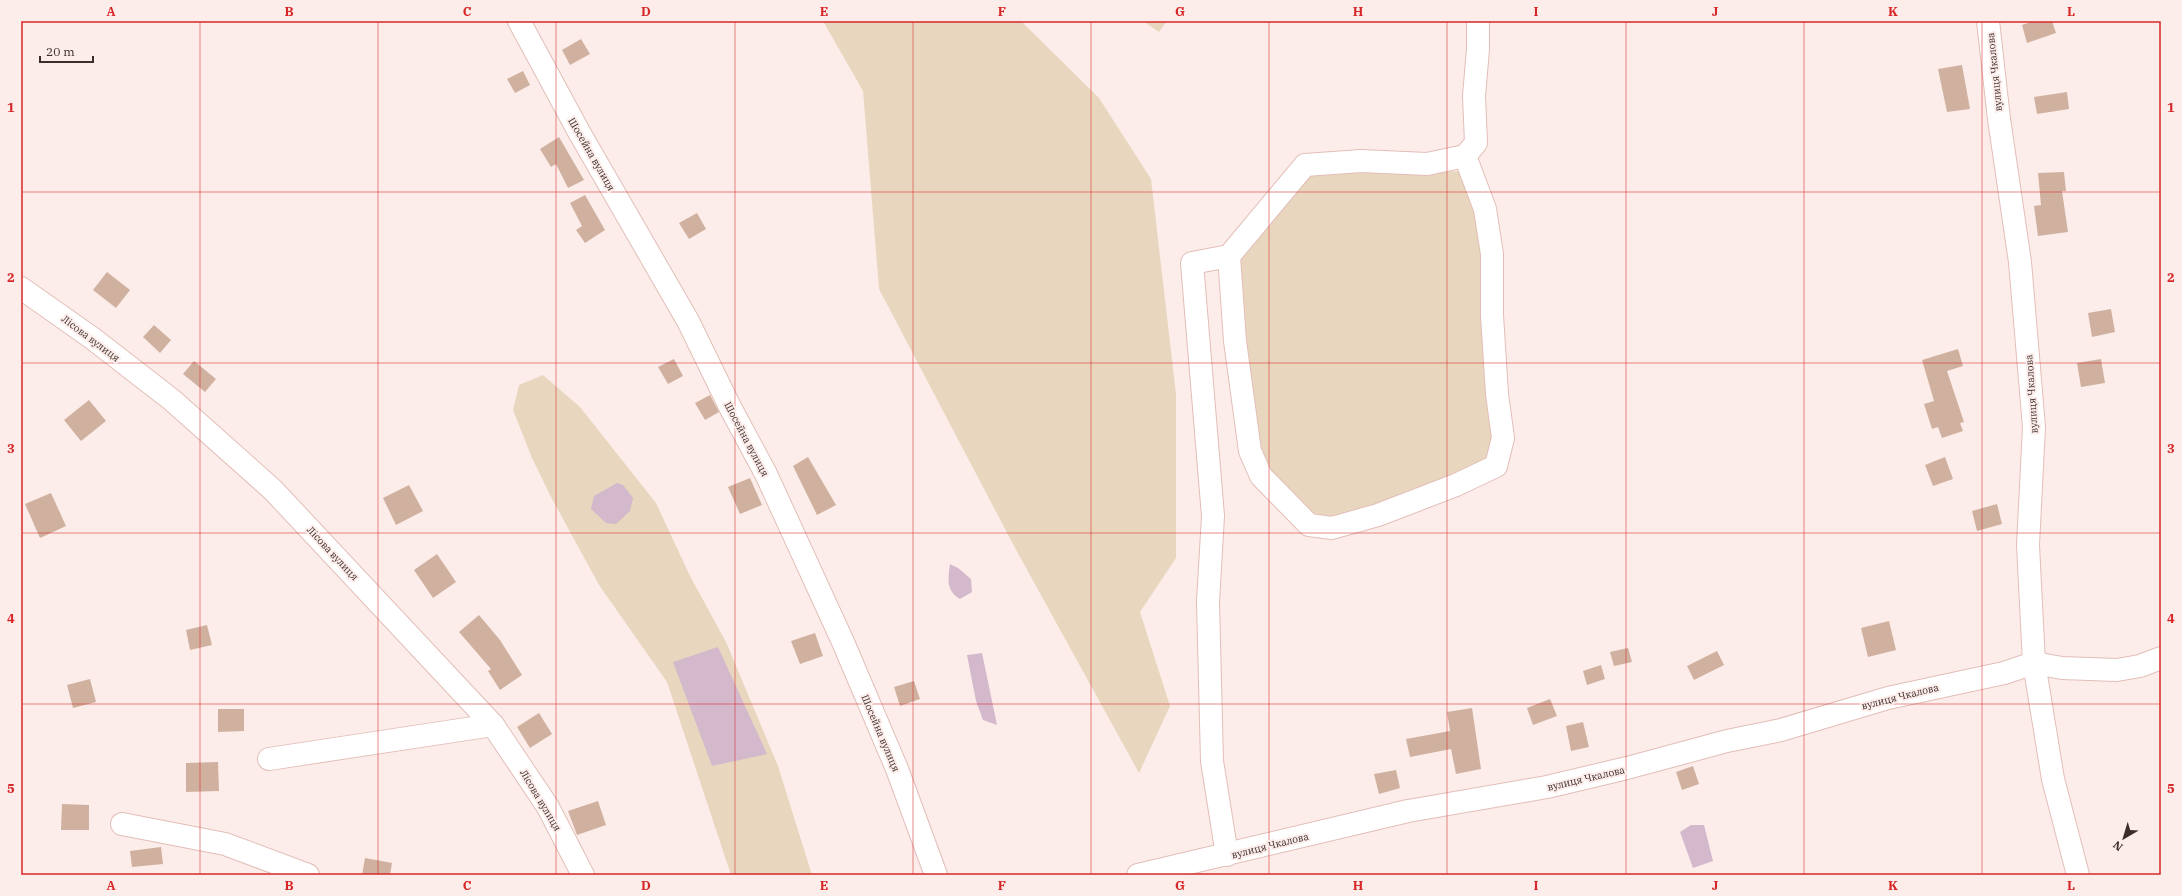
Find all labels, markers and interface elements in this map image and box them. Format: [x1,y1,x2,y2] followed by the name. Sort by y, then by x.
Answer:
[106,3,116,20] text: A
[284,3,294,20] text: B
[463,3,472,20] text: C
[641,3,651,20] text: D
[820,3,828,20] text: E
[998,3,1006,20] text: F
[1175,3,1185,20] text: G
[1353,3,1364,20] text: H
[1534,3,1539,20] text: I
[1712,3,1719,20] text: J
[1888,3,1898,20] text: K
[2067,3,2075,20] text: L
[1984,31,2005,112] street label: вулиця Чкалова
[40,38,93,64] scale bar
[46,44,75,59] text: 20 m
[7,99,15,116] text: 1
[2167,99,2175,116] text: 1
[565,115,618,194] street label: Шосейна вулиця
[7,269,15,286] text: 2
[2167,269,2175,286] text: 2
[59,312,123,365] street label: Лісова вулиця
[2022,354,2041,434] street label: вулиця Чкалова
[721,400,772,479] street label: Шосейна вулиця
[7,440,15,457] text: 3
[2167,440,2175,457] text: 3
[304,523,361,583] street label: Лісова вулиця
[7,610,15,627] text: 4
[2167,610,2175,627] text: 4
[1860,680,1941,712] street label: вулиця Чкалова
[858,693,903,774] street label: Шосейна вулиця
[1546,763,1627,794] street label: вулиця Чкалова
[517,767,564,834] street label: Лісова вулиця
[7,780,15,797] text: 5
[2167,780,2175,797] text: 5
[2104,818,2144,858] north arrow
[1230,829,1311,861] street label: вулиця Чкалова
[2110,838,2126,854] text: N
[106,877,116,894] text: A
[284,877,294,894] text: B
[463,877,472,894] text: C
[641,877,651,894] text: D
[820,877,828,894] text: E
[998,877,1006,894] text: F
[1175,877,1185,894] text: G
[1353,877,1364,894] text: H
[1534,877,1539,894] text: I
[1712,877,1719,894] text: J
[1888,877,1898,894] text: K
[2067,877,2075,894] text: L

